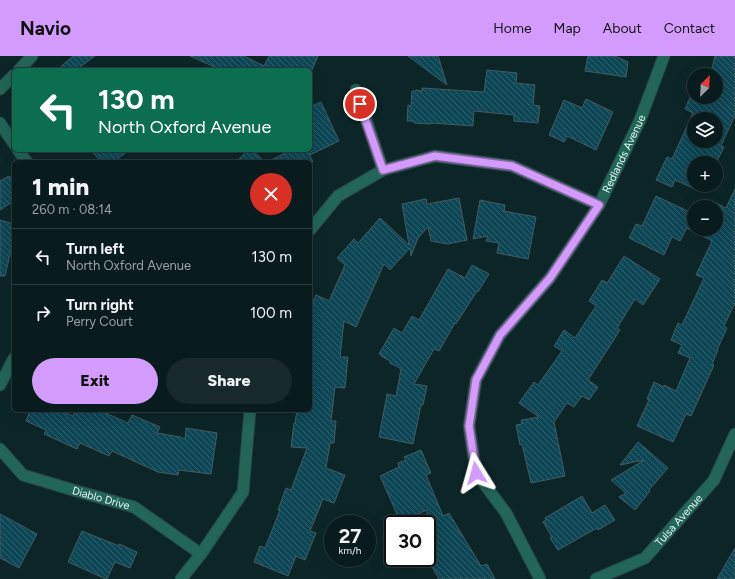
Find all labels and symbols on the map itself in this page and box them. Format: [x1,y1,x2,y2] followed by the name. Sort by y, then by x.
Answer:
[687,68,723,104] north arrow
[343,87,377,121] pin
[600,113,648,195] street label: Redlands Avenue
[455,452,497,494] position arrow
[71,484,131,513] street label: Diablo Drive
[653,492,705,549] street label: Tulsa Avenue
[384,515,436,567] speed limit sign: 30

